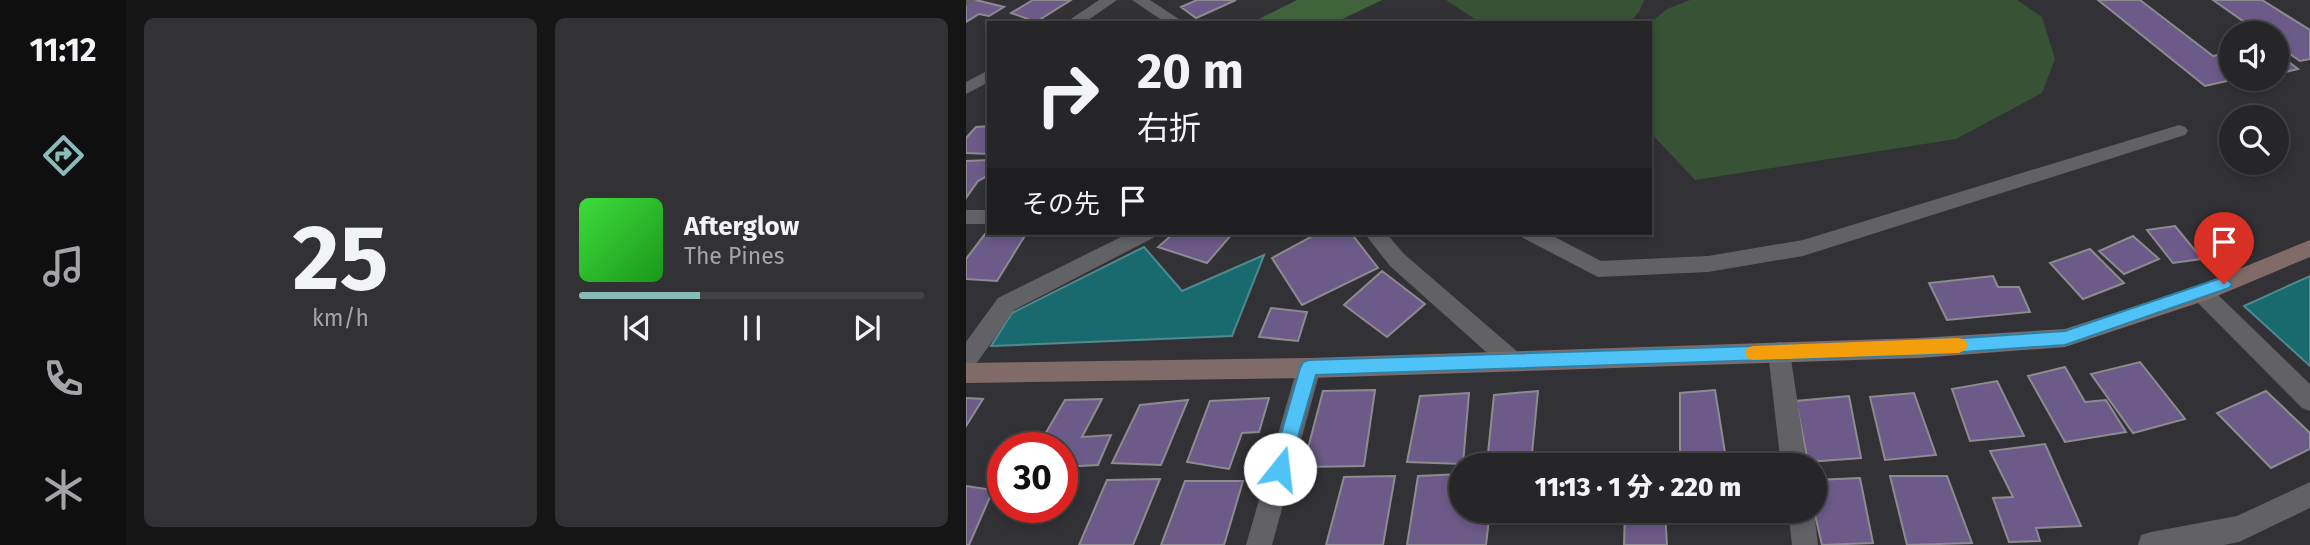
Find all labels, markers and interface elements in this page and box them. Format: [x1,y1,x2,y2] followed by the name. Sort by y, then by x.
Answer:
[2219,21,2289,175] map controls
[2219,21,2289,91] button: sound
[29,31,97,69] text: 11:12
[1137,42,1244,101] text: 20 m
[1022,49,1113,140] icon: right
[2219,105,2289,175] button: search
[1137,109,1201,147] text: 右折
[39,131,88,180] icon: directions
[1114,182,1152,220] icon: arrive
[1022,189,1100,220] text: その先
[293,204,388,313] text: 25
[684,211,799,242] text: Afterglow
[2194,212,2254,284] pin
[2205,223,2243,261] icon: arrive
[39,242,88,291] icon: music
[684,242,785,270] text: The Pines
[312,304,369,332] text: km/h
[618,309,656,347] icon: previous
[733,309,771,347] icon: pause
[848,309,886,347] icon: next
[39,354,88,403] icon: phone
[987,432,1078,523] speed limit sign: 30
[1243,432,1317,506] position arrow
[39,465,88,514] icon: climate
[1535,472,1741,503] text: 11:13 · 1 分 · 220 m

